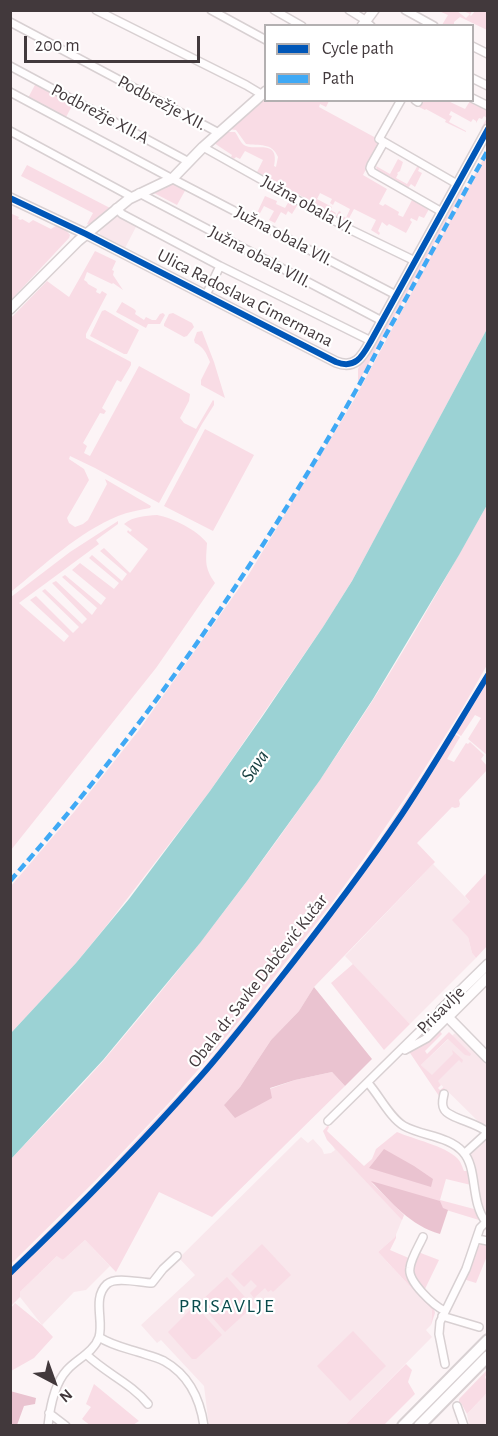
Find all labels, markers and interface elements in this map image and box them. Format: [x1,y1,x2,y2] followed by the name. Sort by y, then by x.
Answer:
[27,24,202,62] scale bar
[264,24,474,102] legend
[35,37,80,55] text: 200 m
[322,40,394,58] text: Cycle path
[322,70,354,88] text: Path
[114,71,210,135] street label: Podbrežje XII.
[47,79,153,149] street label: Podbrežje XII.A
[258,171,358,239] street label: Južna obala VI.
[231,201,337,271] street label: Južna obala VII.
[205,221,315,293] street label: Južna obala VIII.
[154,244,336,352] street label: Ulica Radoslava Cimermana
[236,745,274,787] water label: Sava
[184,890,332,1072] street label: Obala dr. Savke Dabčević Kučar
[412,981,470,1039] street label: Prisavlje
[179,1294,275,1318] district label: PRISAVLJE
[24,1352,84,1412] north arrow
[56,1386,75,1405] text: N

